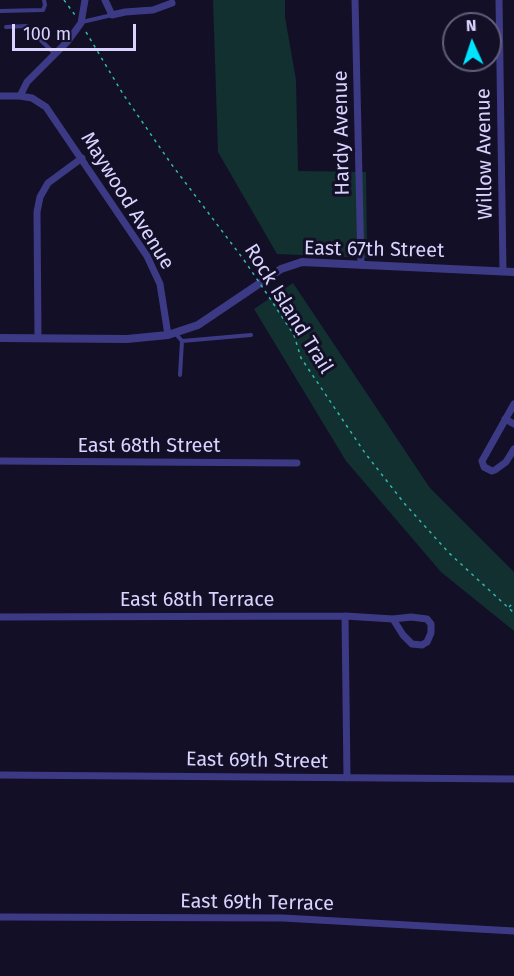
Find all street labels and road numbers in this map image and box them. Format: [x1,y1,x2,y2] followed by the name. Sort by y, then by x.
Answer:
[329,70,355,196] street label: Hardy Avenue
[472,88,498,220] street label: Willow Avenue
[75,128,179,274] street label: Maywood Avenue
[304,237,444,263] street label: East 67th Street
[238,240,338,378] street label: Rock Island Trail
[77,434,221,458] street label: East 68th Street
[120,588,274,612] street label: East 68th Terrace
[186,748,328,774] street label: East 69th Street
[180,890,334,916] street label: East 69th Terrace

